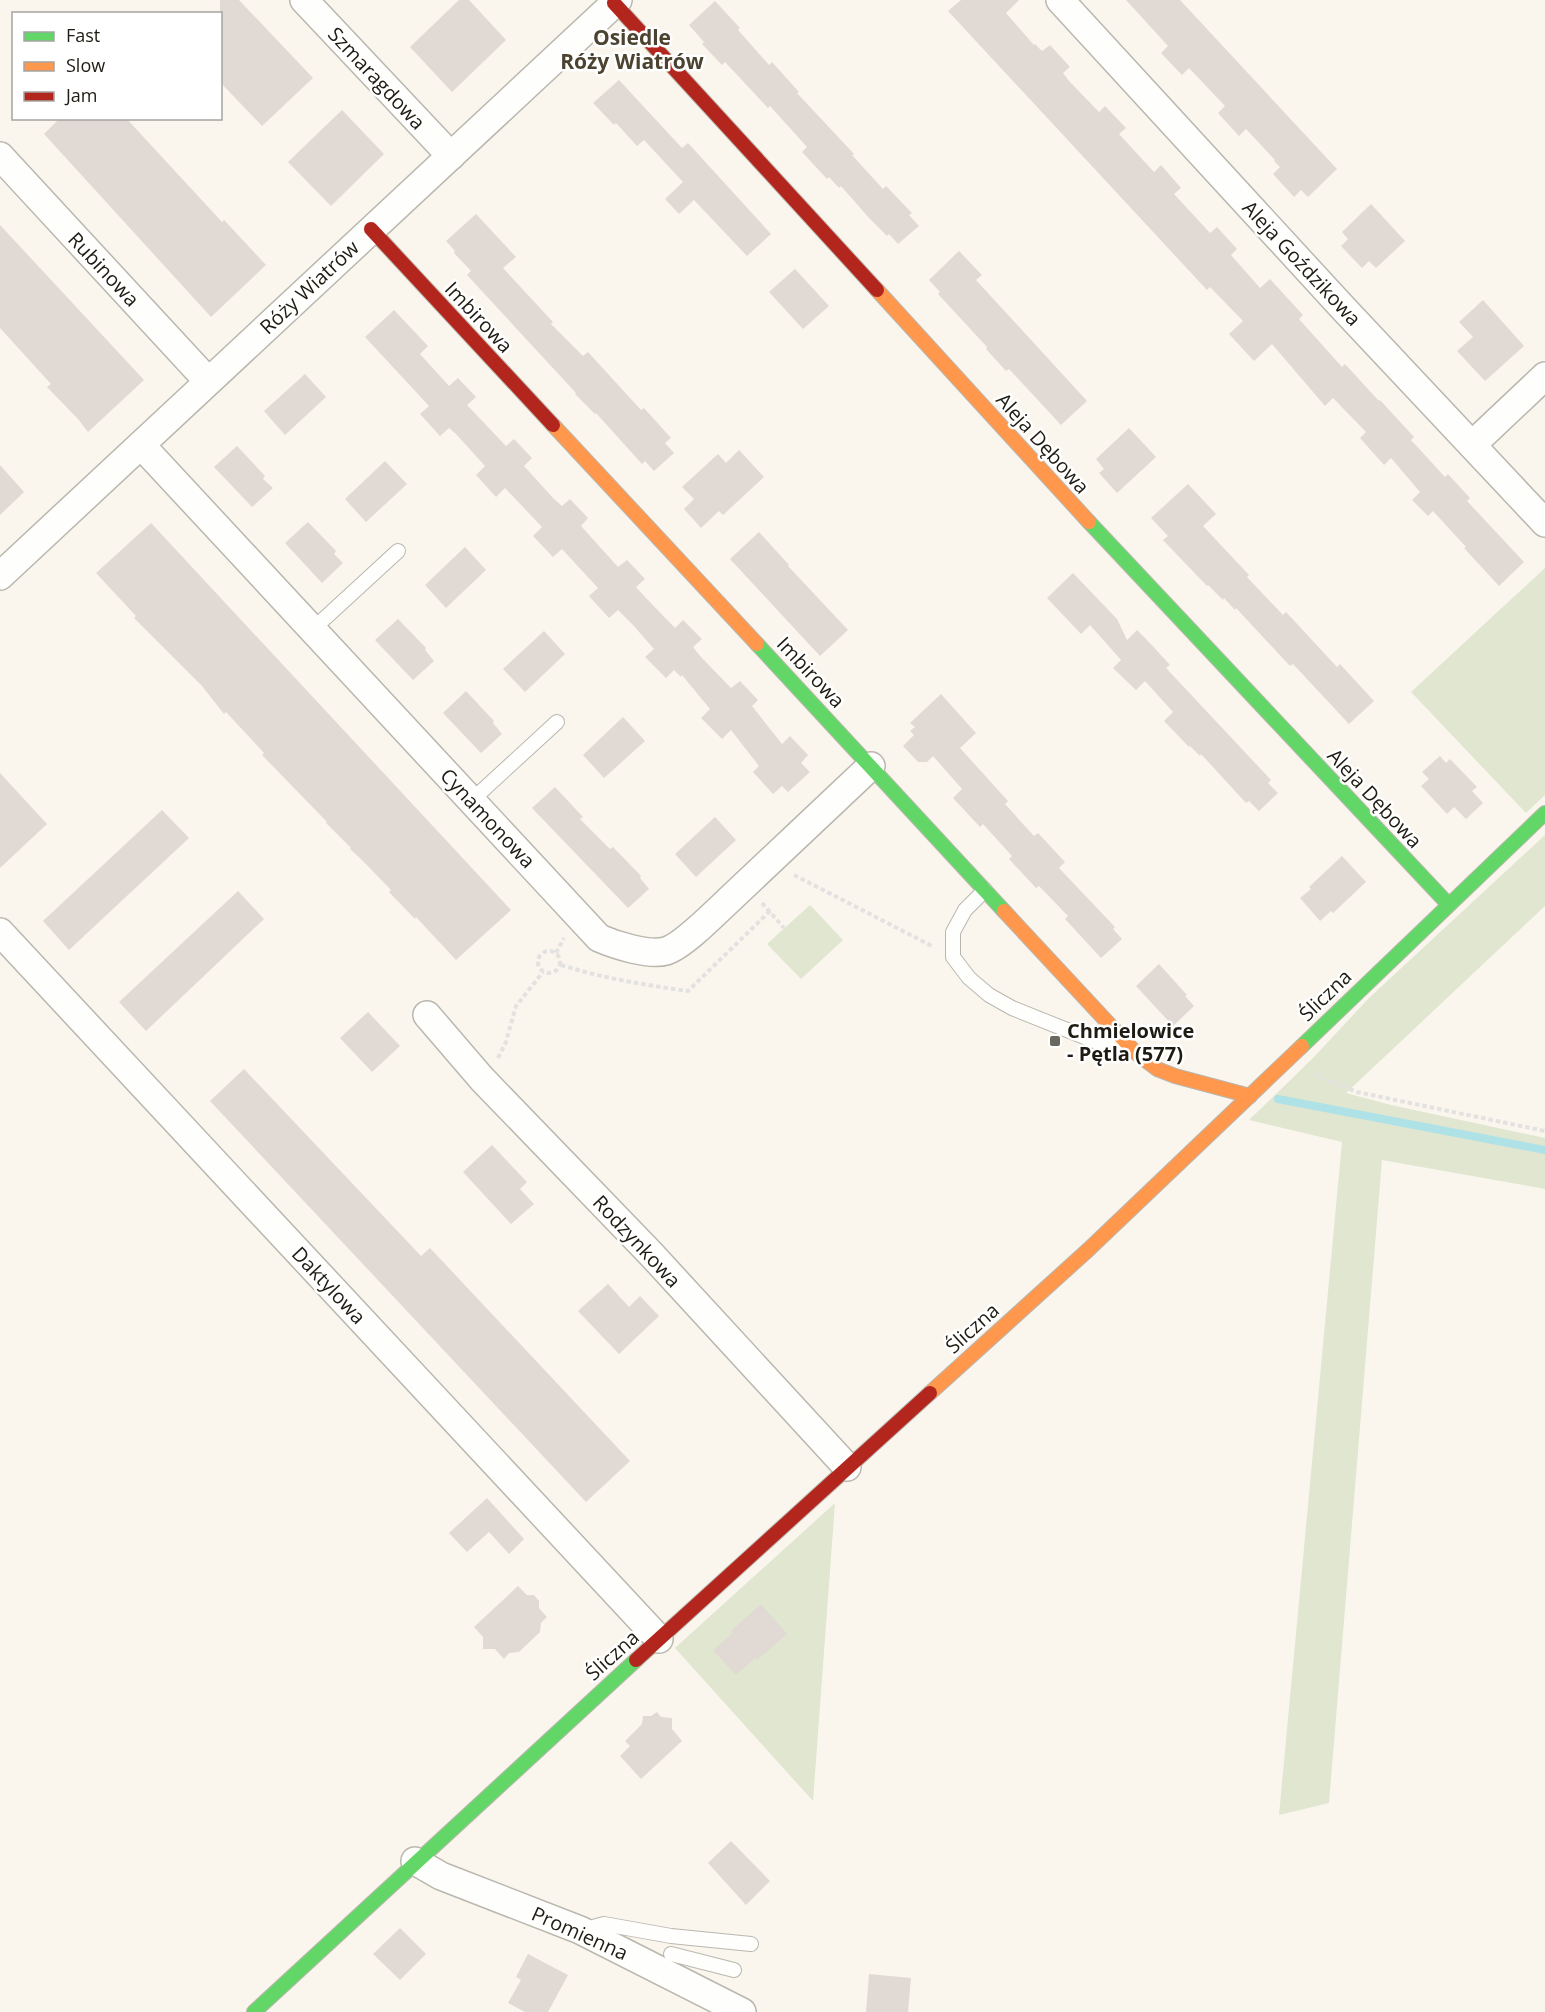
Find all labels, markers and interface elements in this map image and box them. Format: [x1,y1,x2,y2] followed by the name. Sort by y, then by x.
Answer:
[12,12,222,120] legend
[322,21,432,135] street label: Szmaragdowa
[66,23,100,47] text: Fast
[560,23,704,75] district label: Osiedle Róży Wiatrów
[66,53,105,77] text: Slow
[64,83,98,107] text: Jam
[1237,195,1367,331] street label: Aleja Goździkowa
[62,226,146,312] street label: Rubinowa
[254,234,365,340] street label: Róży Wiatrów
[439,276,519,358] street label: Imbirowa
[991,387,1095,499] street label: Aleja Dębowa
[771,631,851,713] street label: Imbirowa
[1322,742,1428,854] street label: Aleja Dębowa
[435,762,541,874] street label: Cynamonowa
[1293,963,1357,1027] street label: Śliczna
[1067,1017,1194,1067] place label: Chmielowice - Pętla (577)
[1048,1034,1062,1048] marker: Chmielowice - Pętla (577)
[587,1189,687,1293] street label: Rodzynkowa
[286,1240,372,1330] street label: Daktylowa
[939,1297,1005,1359] street label: Śliczna
[579,1624,645,1686] street label: Śliczna
[528,1900,632,1966] street label: Promienna

